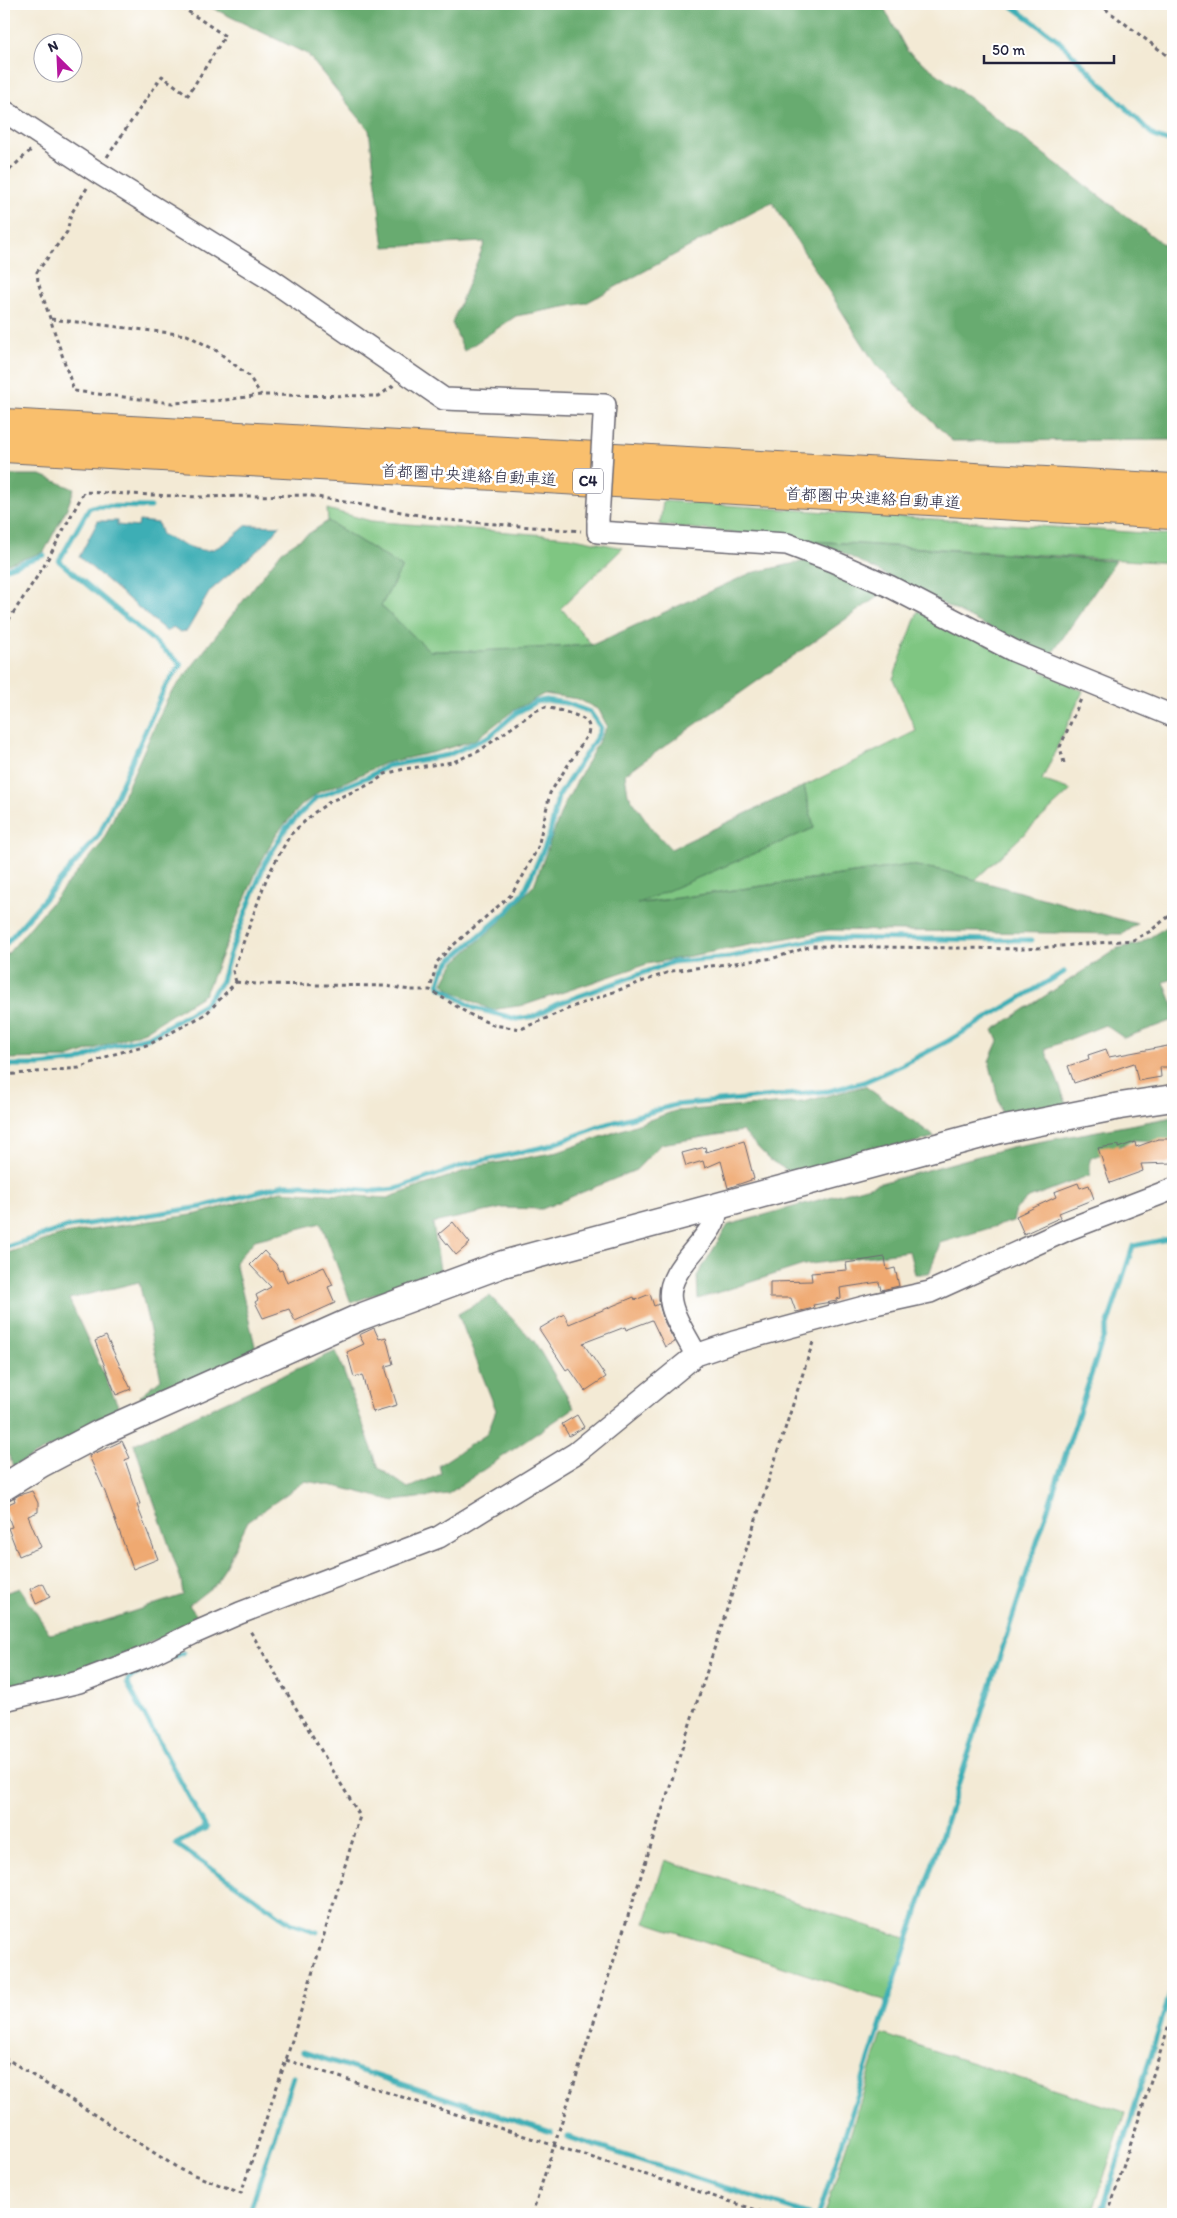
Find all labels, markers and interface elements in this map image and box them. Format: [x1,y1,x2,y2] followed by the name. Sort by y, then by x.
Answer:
[32,32,82,82] north arrow
[984,32,1114,64] scale bar
[45,37,61,56] text: N
[992,41,1025,59] text: 50 m
[381,461,557,489] street label: 首都圏中央連絡自動車道
[573,468,603,494] road number: C4
[785,484,961,512] street label: 首都圏中央連絡自動車道

